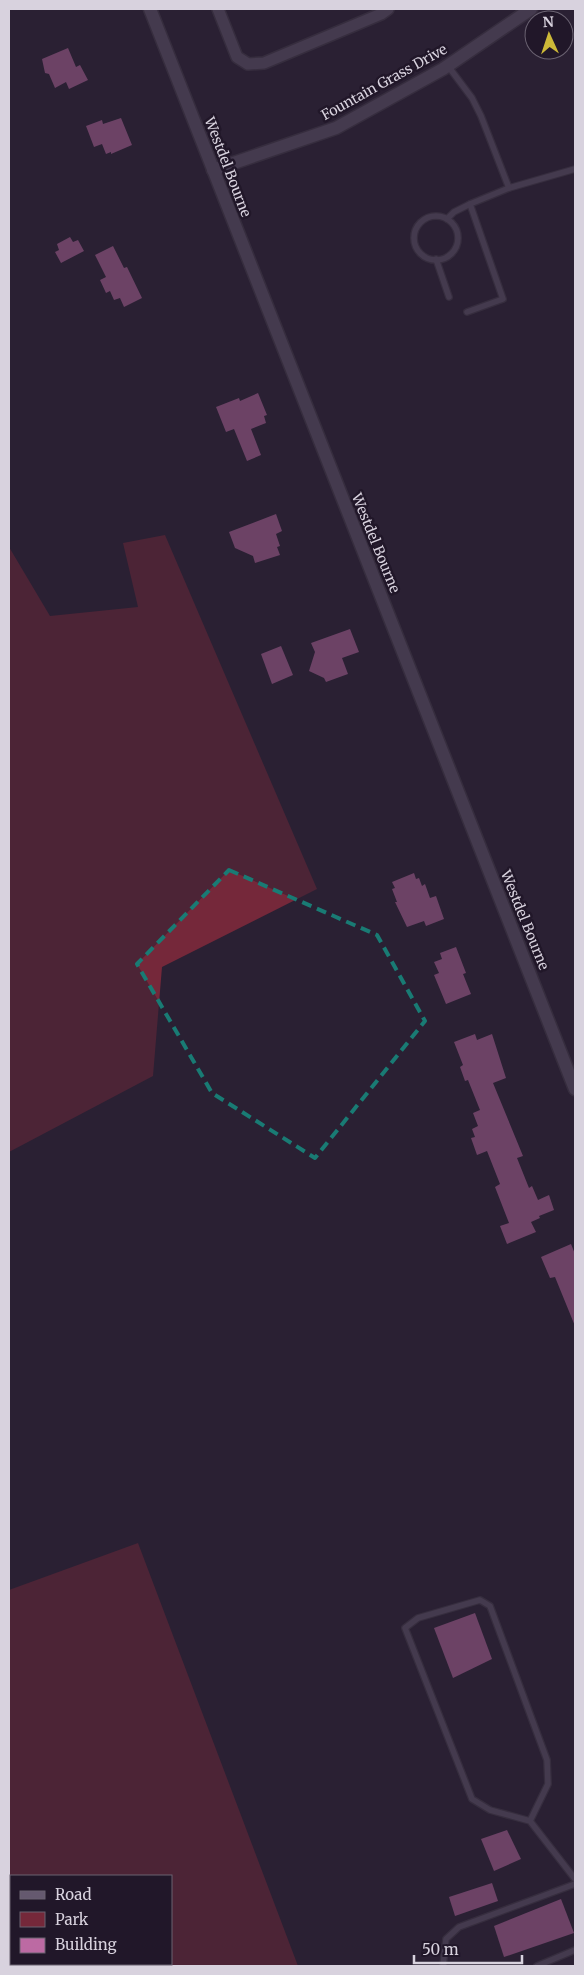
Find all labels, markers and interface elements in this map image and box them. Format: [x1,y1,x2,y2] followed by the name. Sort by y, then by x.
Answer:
[524,10,574,60] north arrow
[542,13,554,31] text: N
[318,40,450,124] street label: Fountain Grass Drive
[200,113,255,220] street label: Westdel Bourne
[347,490,404,595] street label: Westdel Bourne
[496,867,553,972] street label: Westdel Bourne
[10,1875,172,1965] legend
[55,1885,91,1904] text: Road
[55,1910,89,1929] text: Park
[414,1932,522,1964] scale bar
[55,1935,117,1954] text: Building
[422,1940,459,1959] text: 50 m

